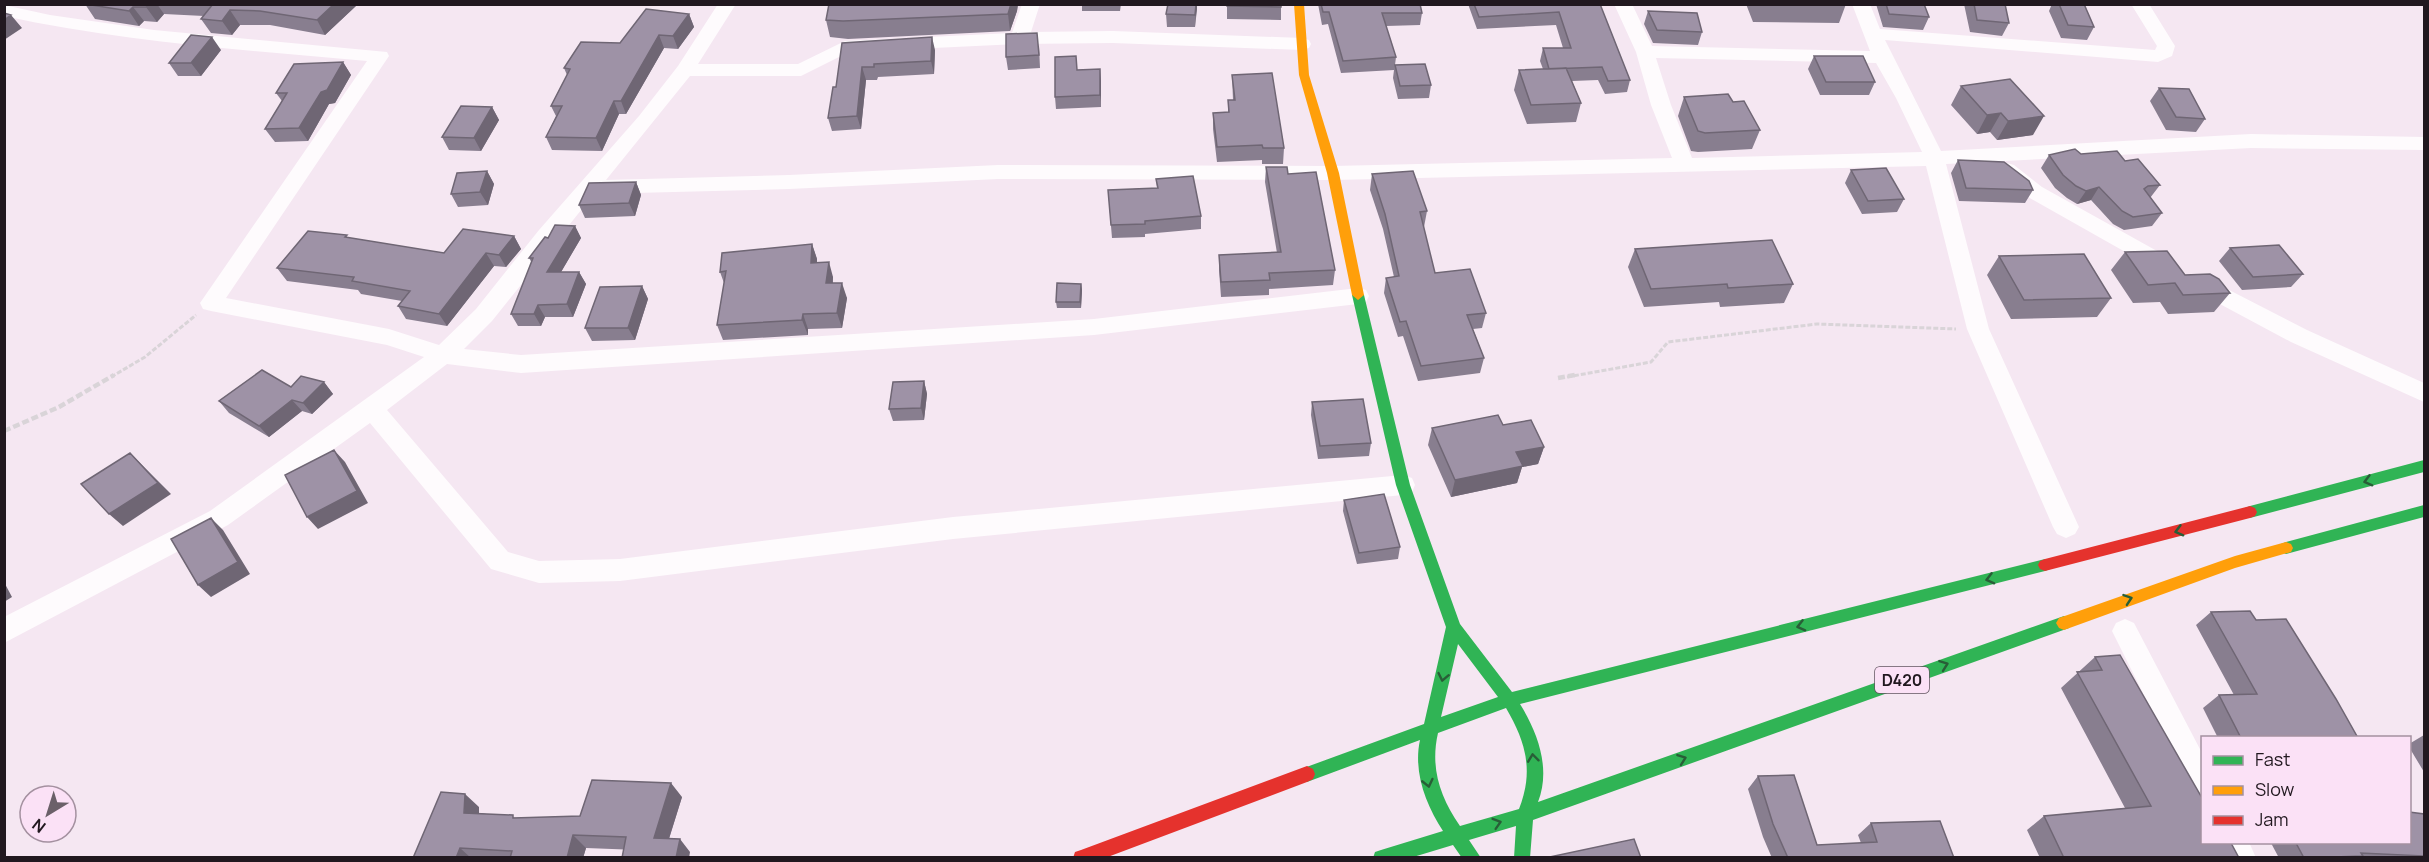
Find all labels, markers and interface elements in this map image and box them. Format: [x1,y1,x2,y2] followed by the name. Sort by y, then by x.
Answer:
[2363,474,2374,486] one-way arrow
[2175,524,2185,536] one-way arrow
[1986,571,1996,584] one-way arrow
[2122,594,2133,607] one-way arrow
[1796,619,1806,632] one-way arrow
[1938,659,1949,672] one-way arrow
[1875,667,1929,693] road number: D420
[1438,671,1451,681] one-way arrow
[2201,736,2411,844] legend
[2255,747,2290,771] text: Fast
[1527,753,1540,763] one-way arrow
[1676,753,1687,766] one-way arrow
[2255,777,2295,801] text: Slow
[1420,778,1433,788] one-way arrow
[18,784,78,844] north arrow
[2255,807,2289,831] text: Jam
[27,814,50,838] text: N
[1492,818,1502,830] one-way arrow

